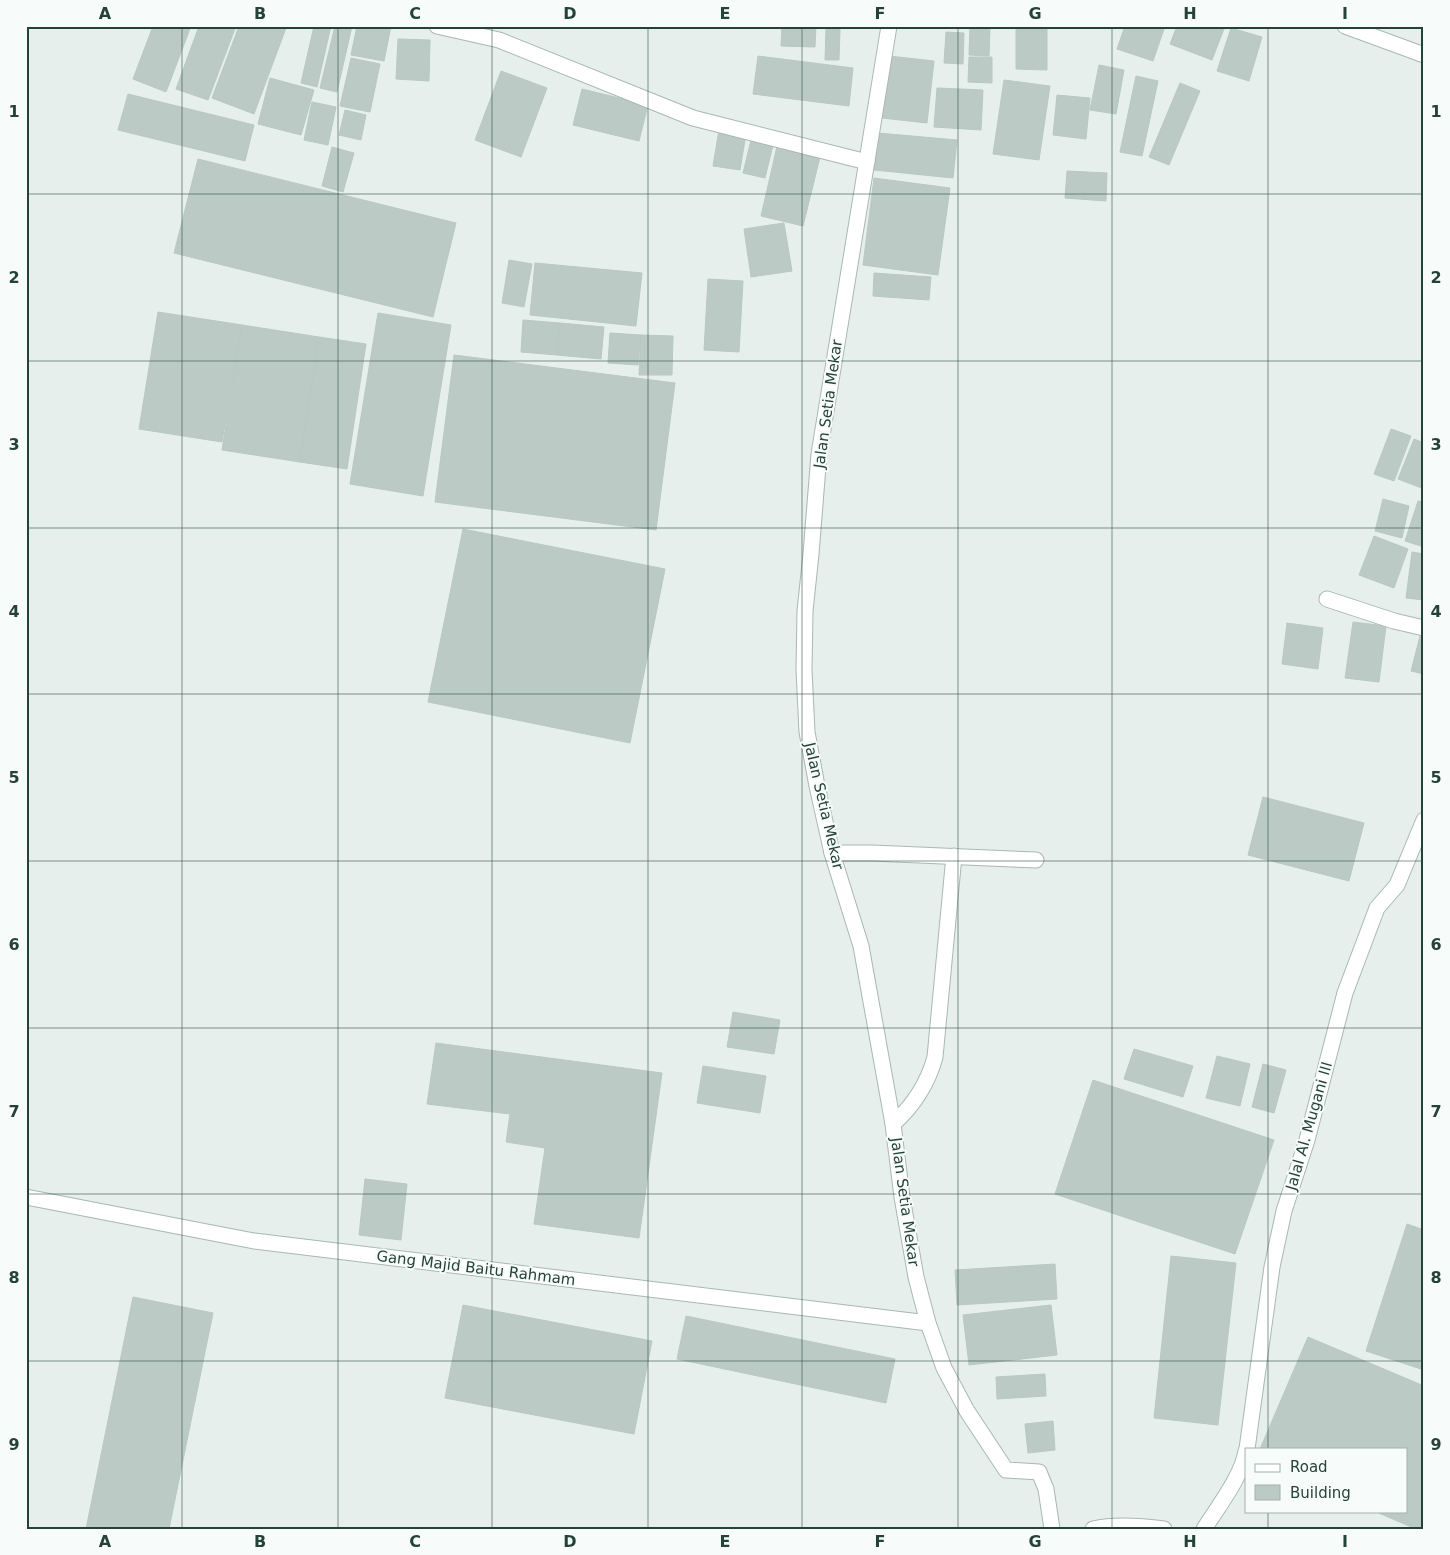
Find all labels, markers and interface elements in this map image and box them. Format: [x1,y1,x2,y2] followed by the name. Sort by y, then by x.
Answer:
[99,4,112,23] text: A
[254,4,266,23] text: B
[409,4,421,23] text: C
[563,4,577,23] text: D
[720,4,730,23] text: E
[875,4,885,23] text: F
[1028,4,1042,23] text: G
[1183,4,1197,23] text: H
[1342,4,1348,23] text: I
[8,102,20,121] text: 1
[1430,102,1442,121] text: 1
[8,268,20,287] text: 2
[1430,268,1442,287] text: 2
[810,338,846,471] street label: Jalan Setia Mekar
[8,435,20,454] text: 3
[1430,435,1442,454] text: 3
[8,602,20,621] text: 4
[1430,602,1442,621] text: 4
[800,740,848,872] street label: Jalan Setia Mekar
[8,768,20,787] text: 5
[1430,768,1442,787] text: 5
[8,935,20,954] text: 6
[1430,935,1442,954] text: 6
[1282,1060,1336,1193] street label: Jalal Al. Mugani III
[8,1102,20,1121] text: 7
[1430,1102,1442,1121] text: 7
[887,1135,923,1268] street label: Jalan Setia Mekar
[375,1247,577,1289] street label: Gang Majid Baitu Rahmam
[8,1268,20,1287] text: 8
[1430,1268,1442,1287] text: 8
[8,1435,20,1454] text: 9
[1430,1435,1442,1454] text: 9
[1245,1448,1408,1512] legend
[1290,1458,1328,1476] text: Road
[1290,1484,1351,1502] text: Building
[99,1532,112,1551] text: A
[254,1532,266,1551] text: B
[409,1532,421,1551] text: C
[563,1532,577,1551] text: D
[720,1532,730,1551] text: E
[875,1532,885,1551] text: F
[1028,1532,1042,1551] text: G
[1183,1532,1197,1551] text: H
[1342,1532,1348,1551] text: I

